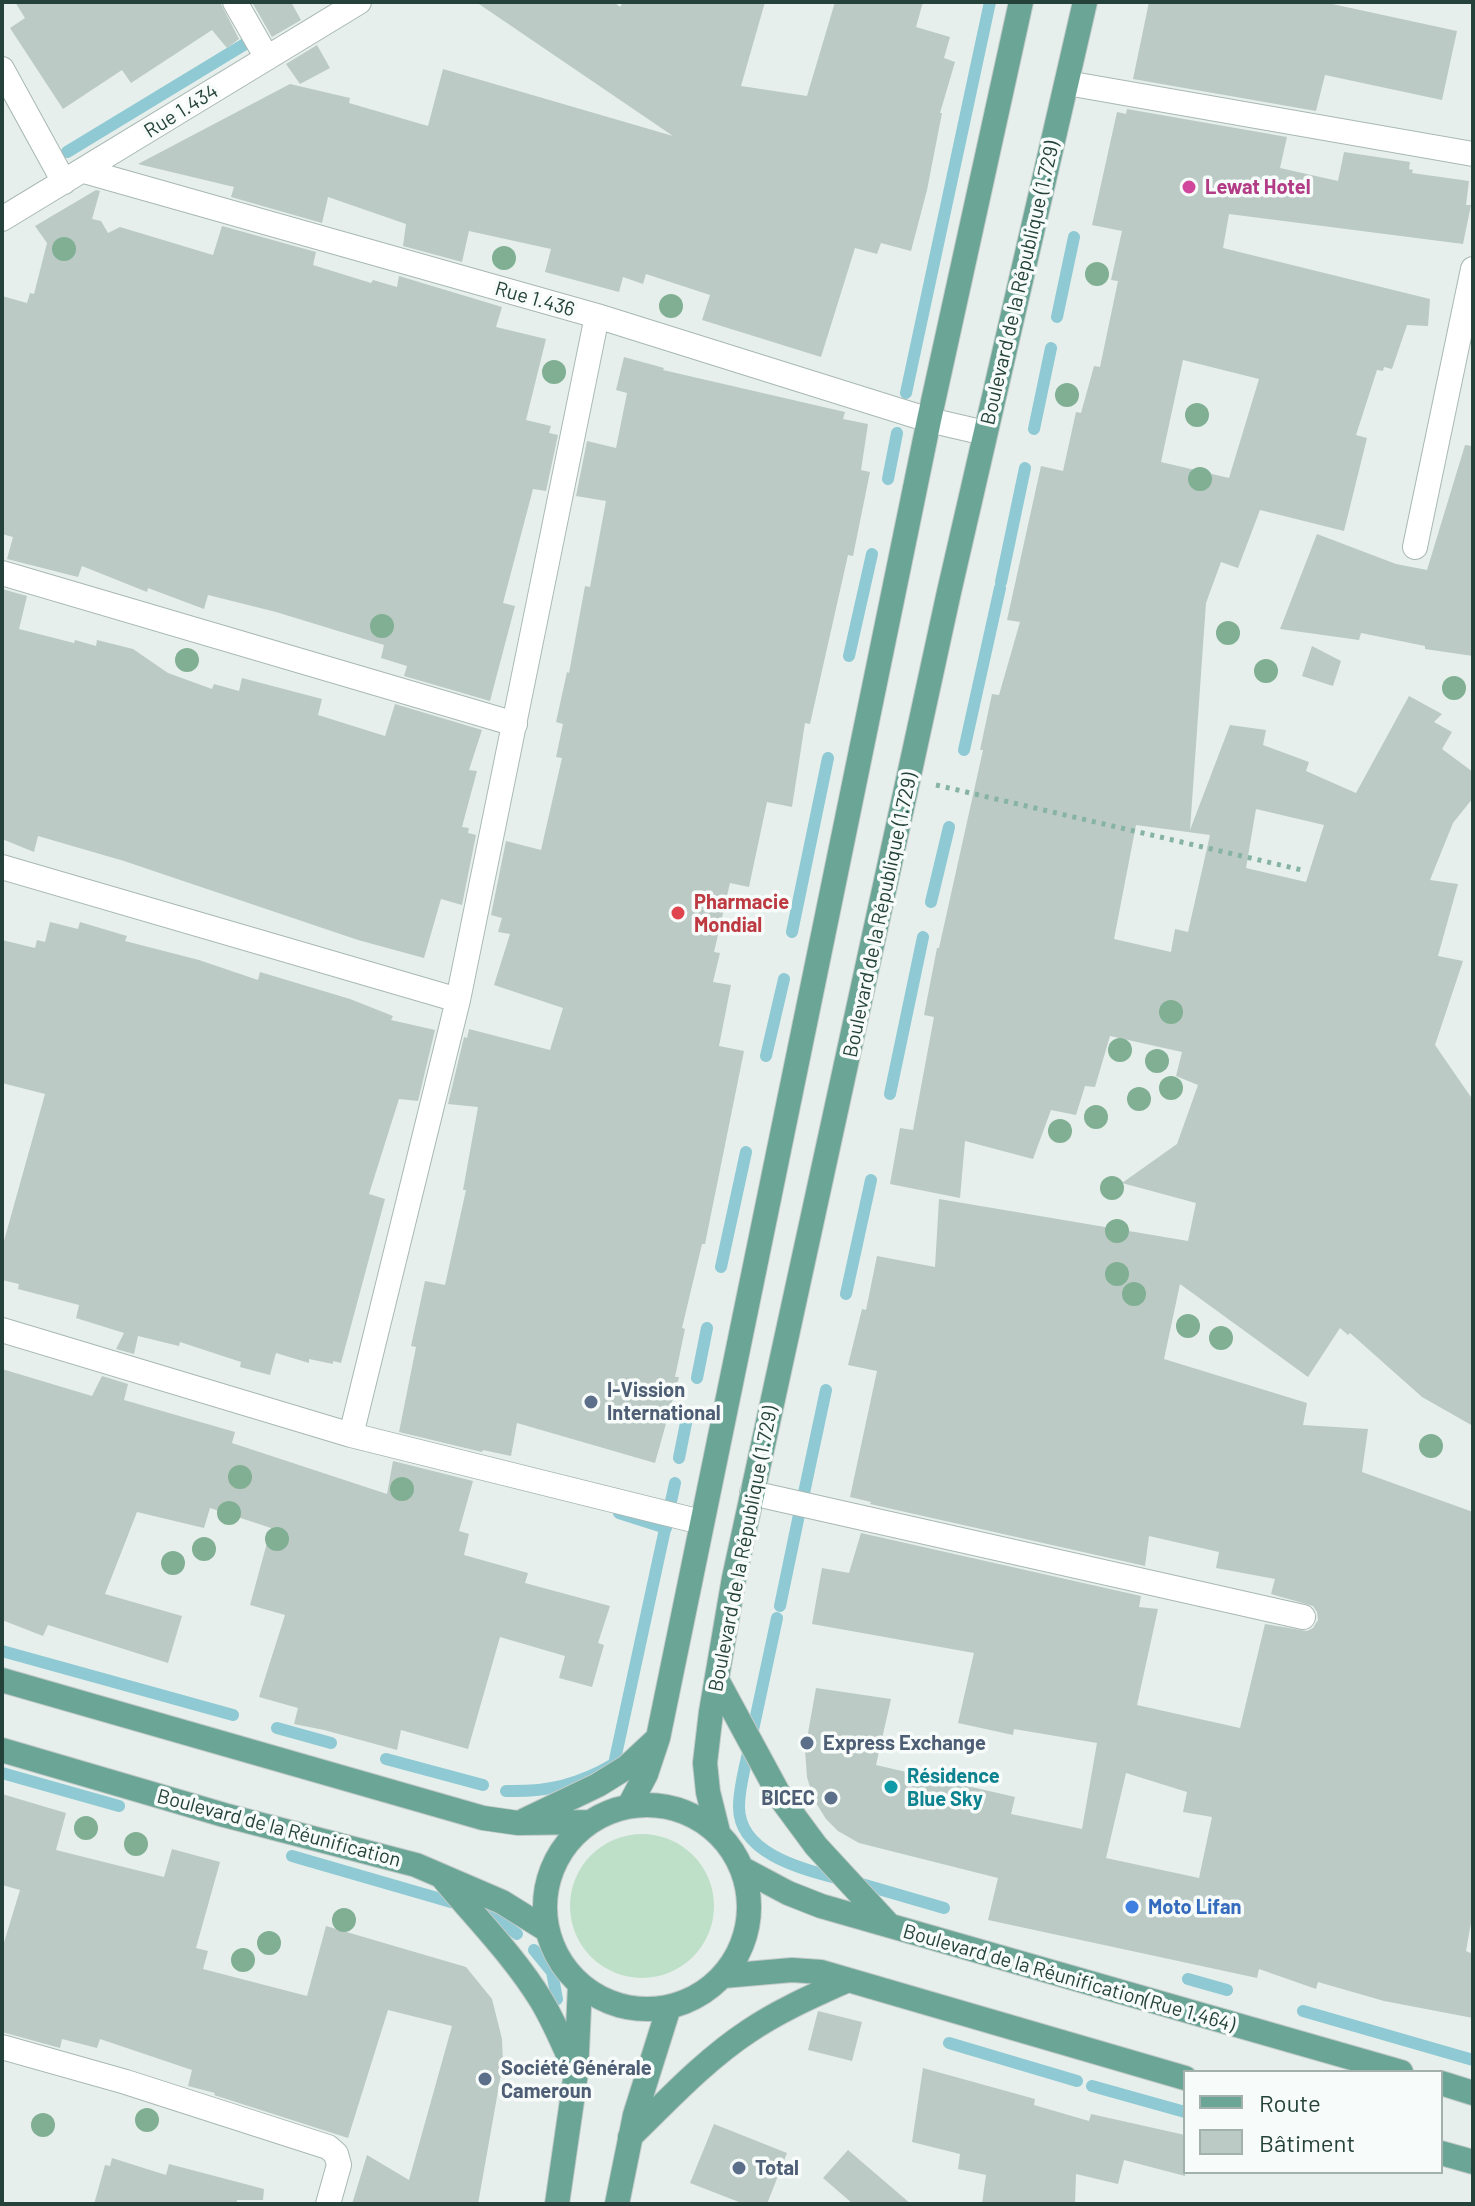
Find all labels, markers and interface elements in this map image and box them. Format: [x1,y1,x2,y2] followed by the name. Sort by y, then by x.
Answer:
[140,79,222,143] street label: Rue 1.434
[976,139,1064,427] street label: Boulevard de la République (1.729)
[1205,175,1311,199] place label: Lewat Hotel
[1180,178,1198,196] marker: Lewat Hotel
[492,276,578,322] street label: Rue 1.436
[838,770,922,1060] street label: Boulevard de la République (1.729)
[694,890,789,937] place label: Pharmacie Mondial
[669,904,687,922] marker: Pharmacie Mondial
[607,1378,721,1425] place label: I-Vission International
[582,1393,600,1411] marker: I-Vission International
[704,1404,782,1694] street label: Boulevard de la République (1.729)
[823,1731,986,1755] place label: Express Exchange
[798,1734,816,1752] marker: Express Exchange
[907,1764,1000,1811] place label: Résidence Blue Sky
[882,1778,900,1796] marker: Résidence Blue Sky
[154,1784,404,1872] street label: Boulevard de la Réunification
[761,1786,815,1810] place label: BICEC
[822,1789,840,1807] marker: BICEC
[1148,1895,1241,1919] place label: Moto Lifan
[1123,1898,1141,1916] marker: Moto Lifan
[900,1919,1238,2037] street label: Boulevard de la Réunification(Rue 1.464)
[501,2056,652,2103] place label: Société Générale Cameroun
[476,2070,494,2088] marker: Société Générale Cameroun
[1183,2070,1443,2174] legend
[1259,2088,1321,2117] text: Route
[1259,2128,1355,2157] text: Bâtiment
[755,2156,799,2180] place label: Total
[730,2159,748,2177] marker: Total

